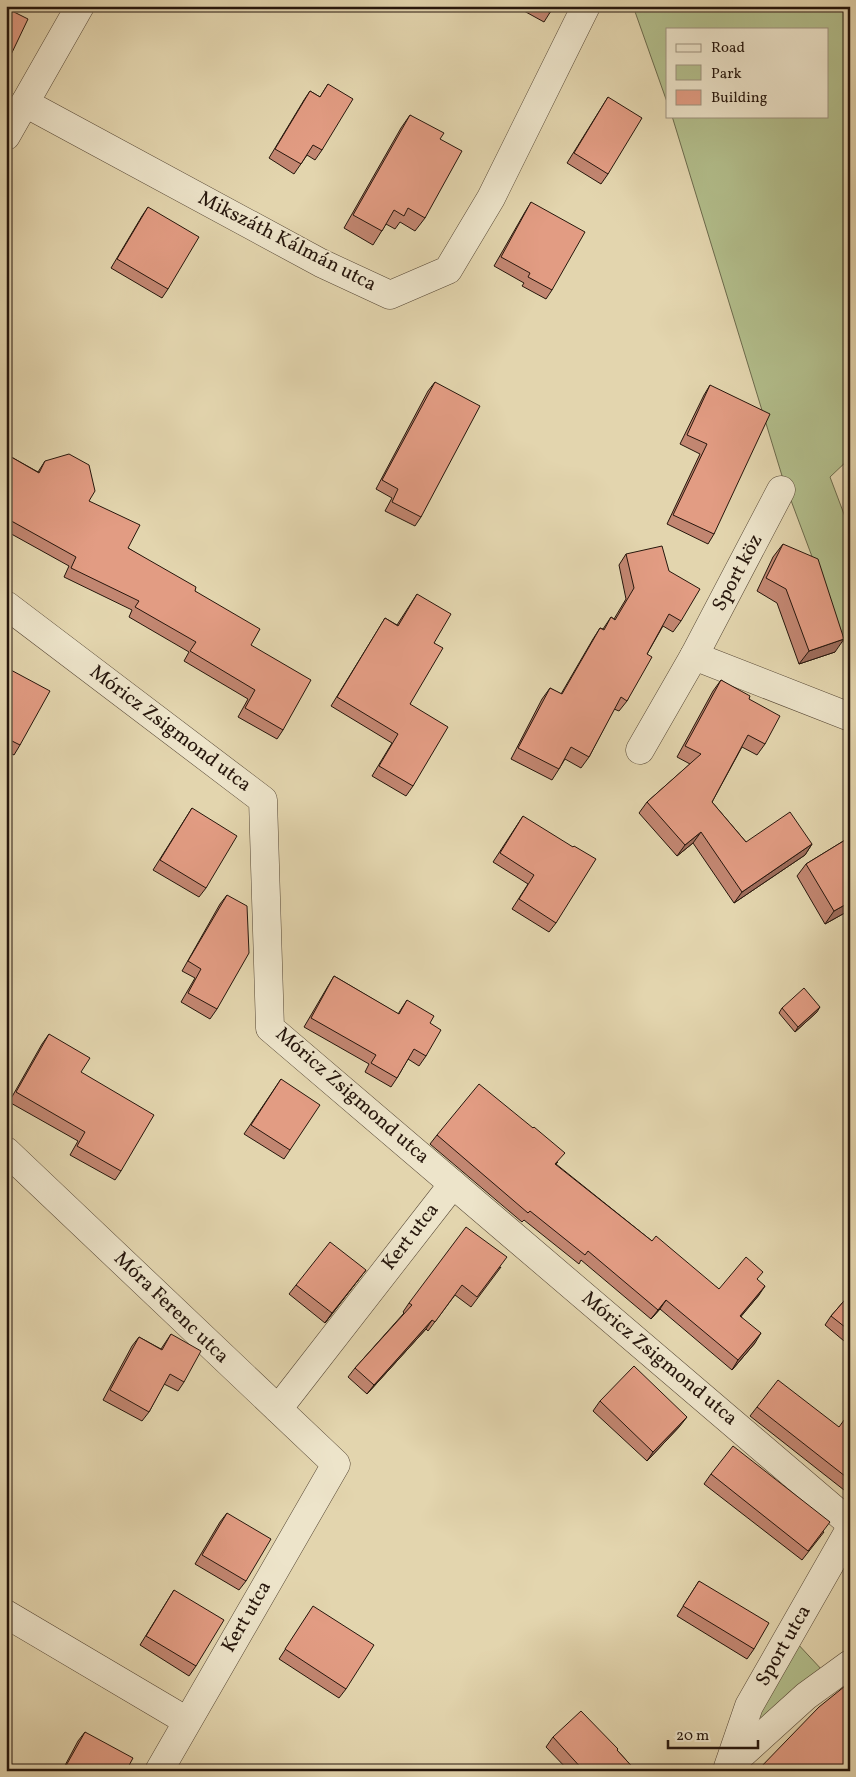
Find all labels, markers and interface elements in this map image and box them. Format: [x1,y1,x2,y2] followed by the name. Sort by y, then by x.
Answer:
[666,28,828,118] legend
[711,38,745,59] text: Road
[711,64,742,85] text: Park
[711,88,768,109] text: Building
[193,185,381,299] street label: Mikszáth Kálmán utca
[706,529,770,617] street label: Sport köz
[83,659,257,799] street label: Móricz Zsigmond utca
[269,1021,435,1171] street label: Móricz Zsigmond utca
[376,1197,446,1277] street label: Kert utca
[107,1246,235,1370] street label: Móra Ferenc utca
[575,1285,743,1433] street label: Móricz Zsigmond utca
[215,1576,279,1658] street label: Kert utca
[749,1600,819,1692] street label: Sport utca
[668,1717,758,1749] scale bar
[676,1726,709,1747] text: 20 m

